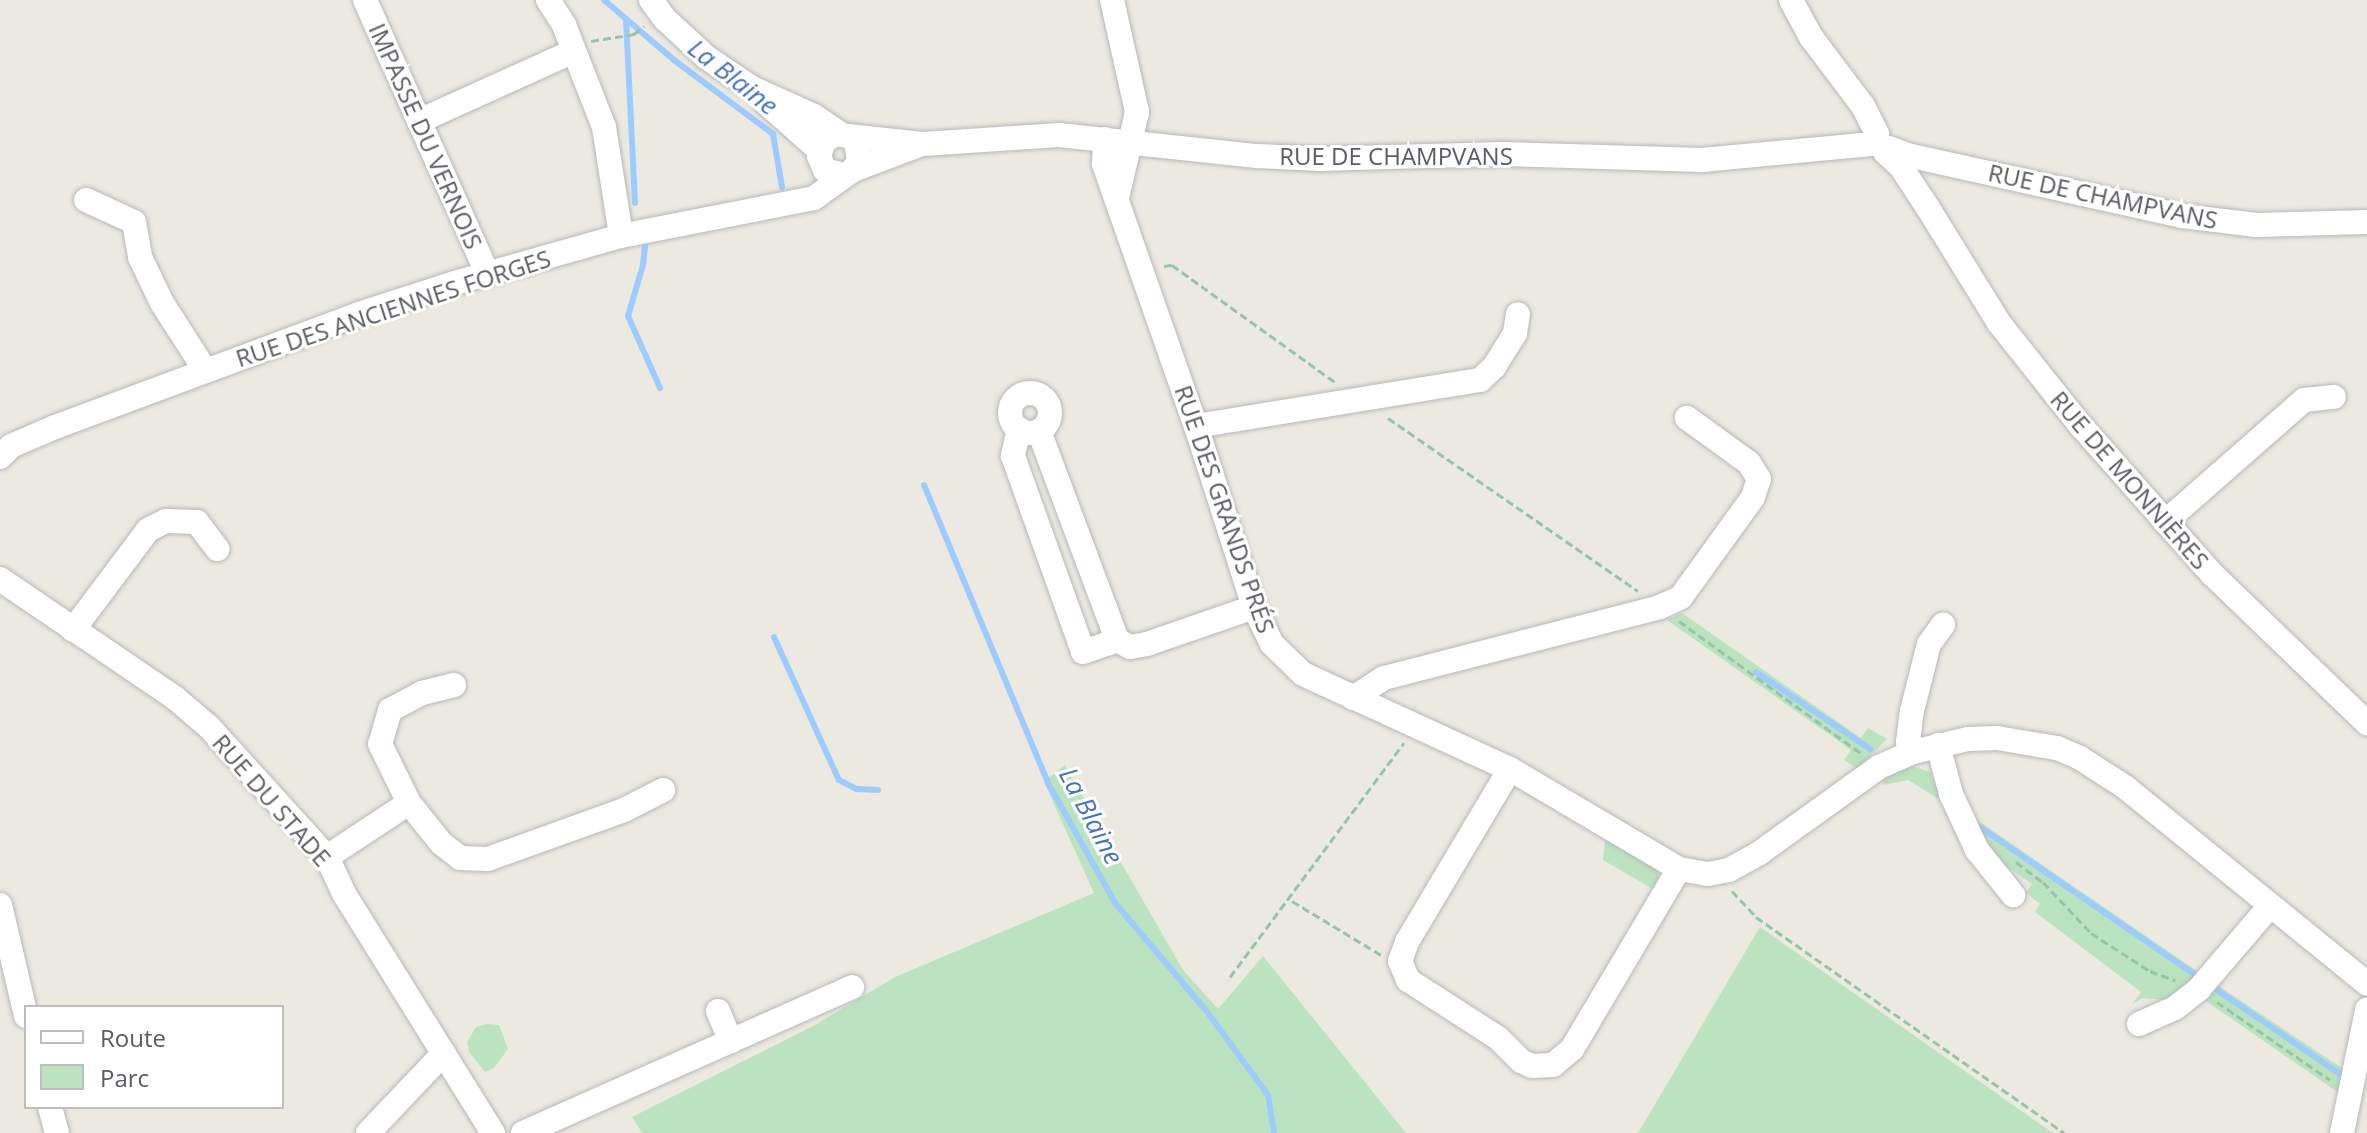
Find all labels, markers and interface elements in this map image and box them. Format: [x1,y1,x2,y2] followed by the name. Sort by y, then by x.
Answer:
[363,19,489,253] street label: IMPASSE DU VERNOIS
[682,32,784,122] water label: La Blaine
[1279,142,1513,170] street label: RUE DE CHAMPVANS
[1986,158,2220,234] street label: RUE DE CHAMPVANS
[232,243,554,373] street label: RUE DES ANCIENNES FORGES
[1169,381,1281,637] street label: RUE DES GRANDS PRÉS
[2045,385,2215,575] street label: RUE DE MONNIÈRES
[207,728,337,872] street label: RUE DU STADE
[1053,762,1129,870] water label: La Blaine
[24,1005,284,1109] legend
[100,1021,166,1054] text: Route
[100,1061,149,1094] text: Parc

